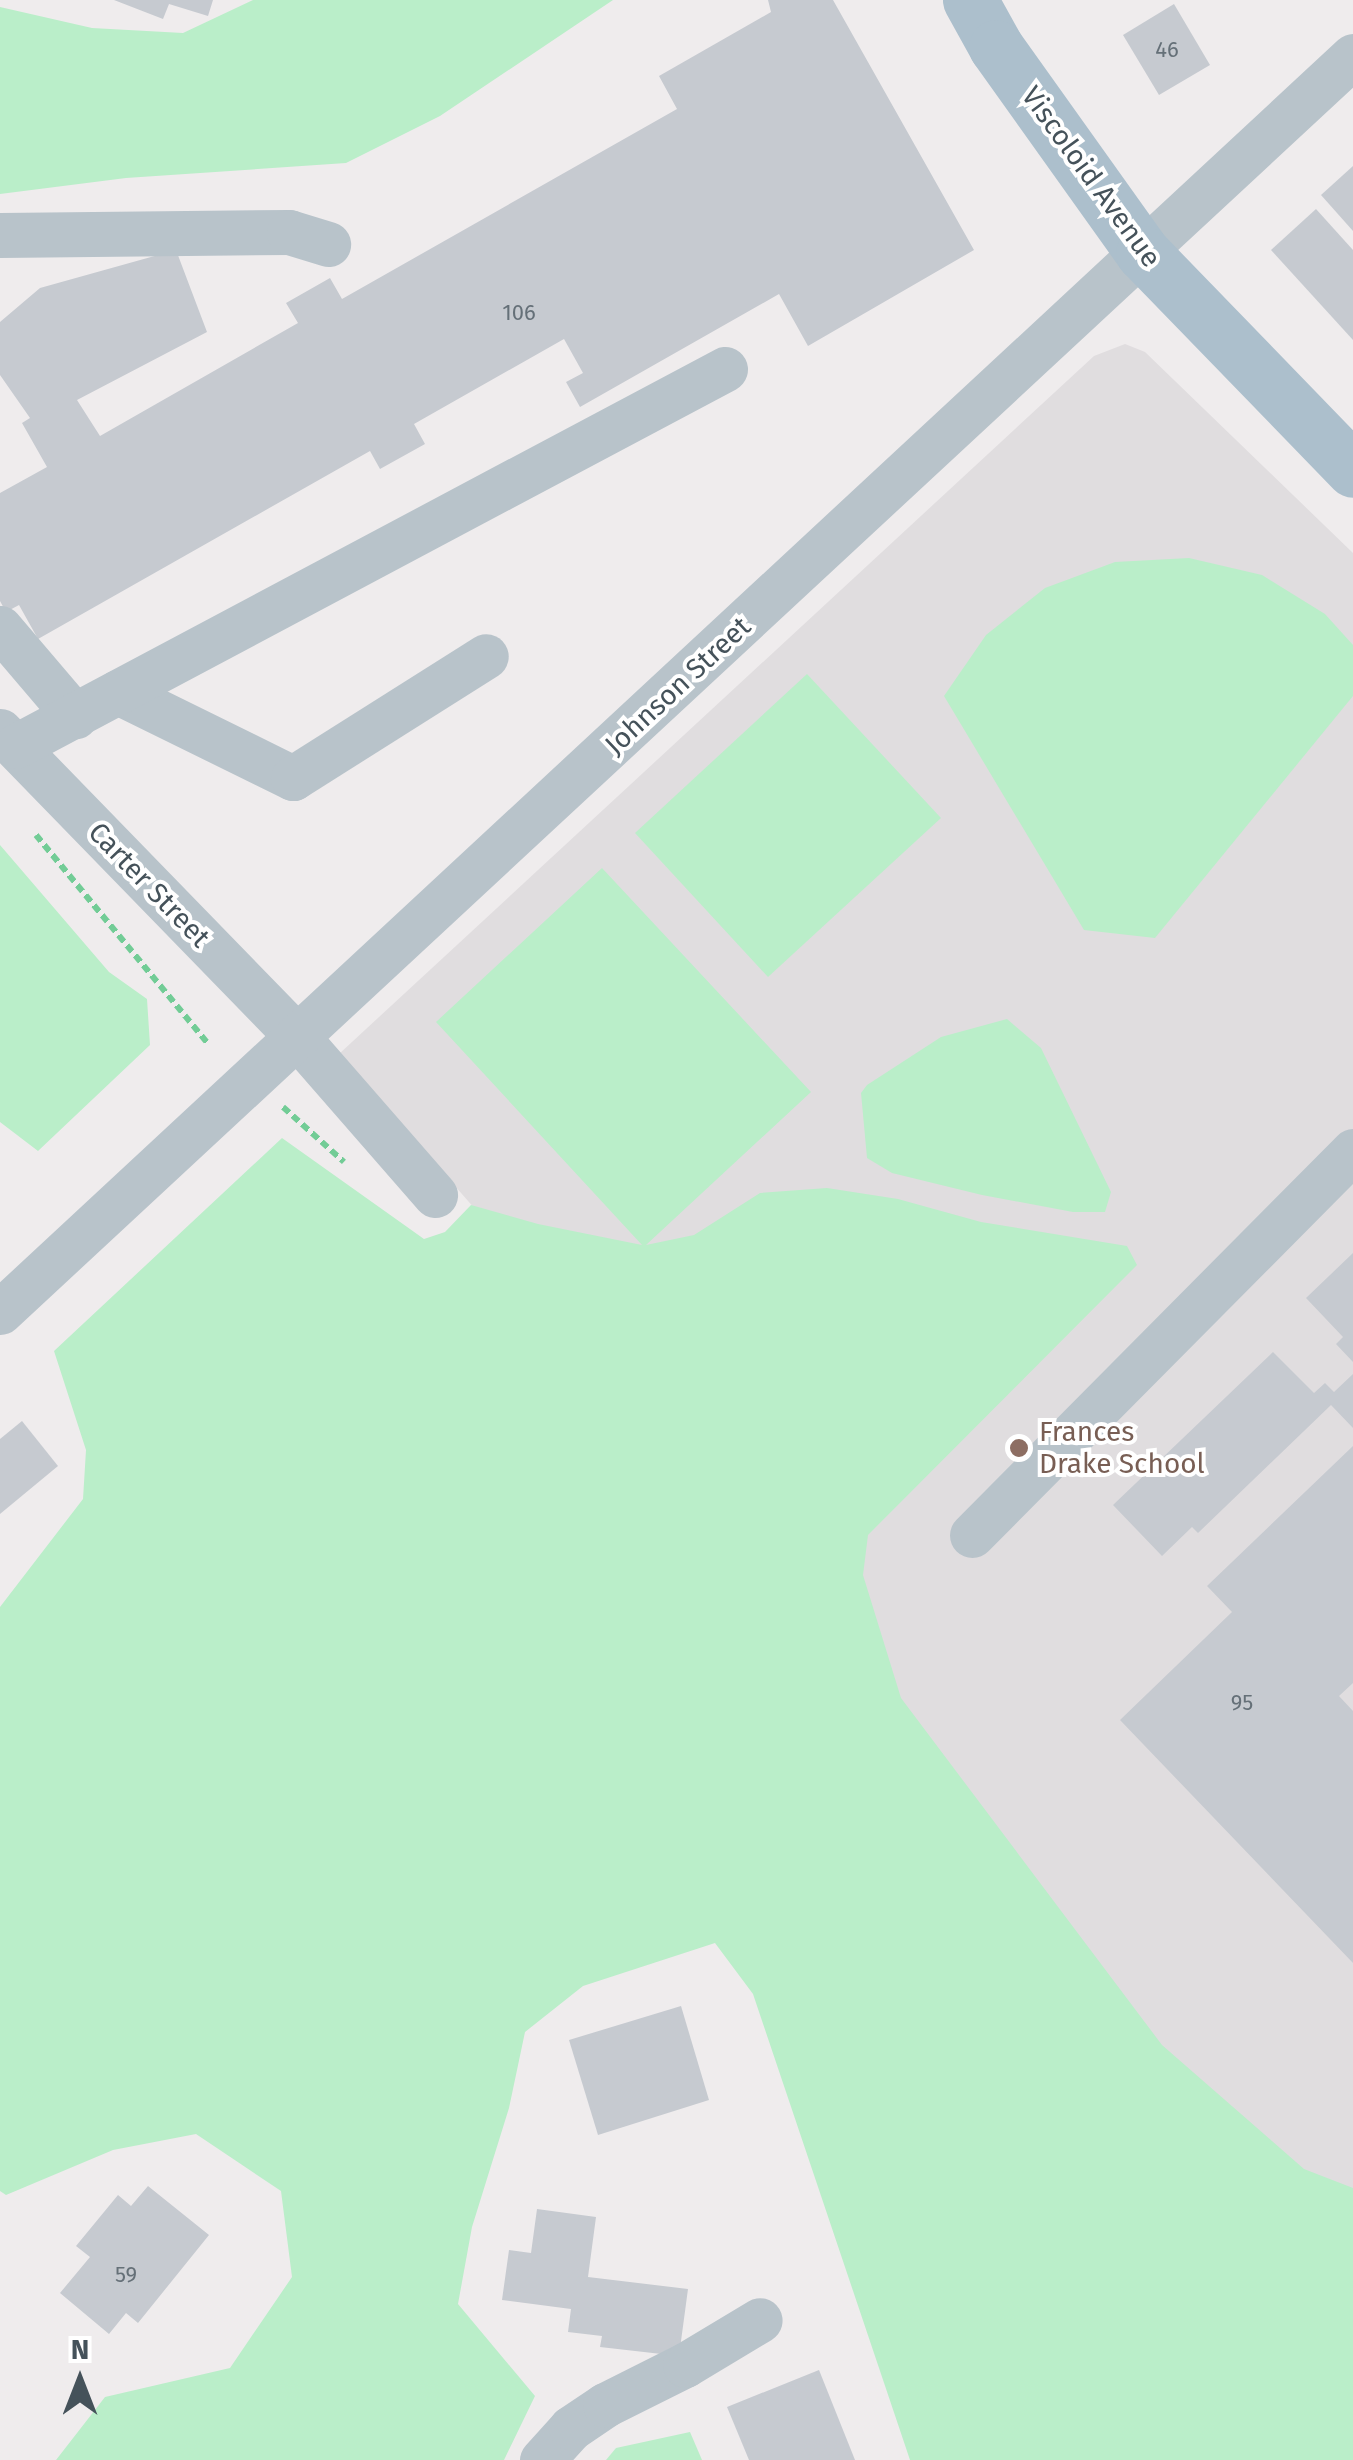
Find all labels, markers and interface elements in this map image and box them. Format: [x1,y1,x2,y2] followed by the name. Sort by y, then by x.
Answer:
[1155,37,1179,63] house number: 46
[1014,80,1168,274] street label: Viscoloid Avenue
[502,300,536,326] house number: 106
[598,610,758,762] street label: Johnson Street
[81,816,217,954] street label: Carter Street
[1039,1415,1205,1481] place label: Frances Drake School
[1008,1437,1030,1459] marker: Frances Drake School
[1231,1690,1253,1716] house number: 95
[115,2262,137,2288] house number: 59
[30,2330,130,2430] north arrow
[71,2333,89,2366] text: N

